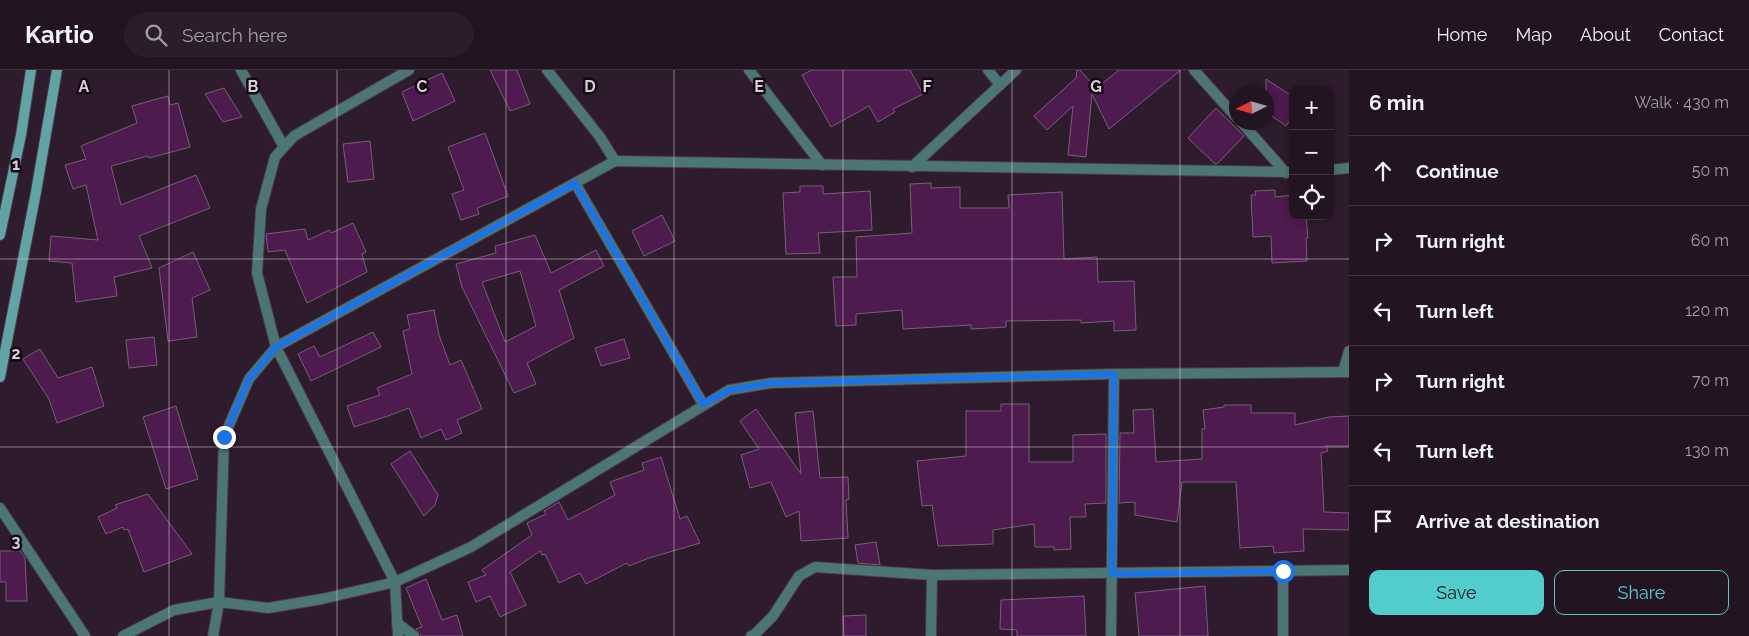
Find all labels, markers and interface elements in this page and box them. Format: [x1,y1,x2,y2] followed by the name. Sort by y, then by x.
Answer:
[124,12,474,57] search box
[25,20,94,49] text: Kartio
[142,21,170,49] icon: search
[182,24,287,46] text: Search here
[1436,24,1487,45] text: Home
[1515,24,1552,45] text: Map
[1580,24,1631,45] text: About
[1659,24,1724,45] text: Contact
[79,77,90,96] text: A
[248,77,259,96] text: B
[417,77,428,96] text: C
[584,77,596,96] text: D
[754,77,764,96] text: E
[922,77,932,96] text: F
[1090,77,1102,96] text: G
[1229,85,1274,130] north arrow
[1289,85,1334,220] map controls
[1289,85,1334,130] button: +
[1369,90,1424,115] text: 6 min
[1635,93,1729,112] text: Walk · 430 m
[1289,130,1334,175] button: −
[12,155,20,174] text: 1
[1369,157,1397,185] icon: ahead
[1416,160,1499,182] text: Continue
[1692,161,1729,180] text: 50 m
[1289,175,1334,220] button: locate
[1369,227,1397,255] icon: right
[1416,230,1505,252] text: Turn right
[1691,231,1729,250] text: 60 m
[1369,297,1397,325] icon: left
[1416,300,1493,322] text: Turn left
[1685,301,1729,320] text: 120 m
[11,344,21,363] text: 2
[1369,367,1397,395] icon: right
[1416,370,1505,392] text: Turn right
[1692,371,1729,390] text: 70 m
[213,426,236,449] route end
[1369,437,1397,465] icon: left
[1416,440,1493,462] text: Turn left
[1685,441,1729,460] text: 130 m
[1369,507,1397,535] icon: arrive
[1416,510,1600,532] text: Arrive at destination
[12,532,21,551] text: 3
[1272,560,1295,583] route start
[1369,570,1544,615] button: Save
[1554,570,1729,615] button: Share

